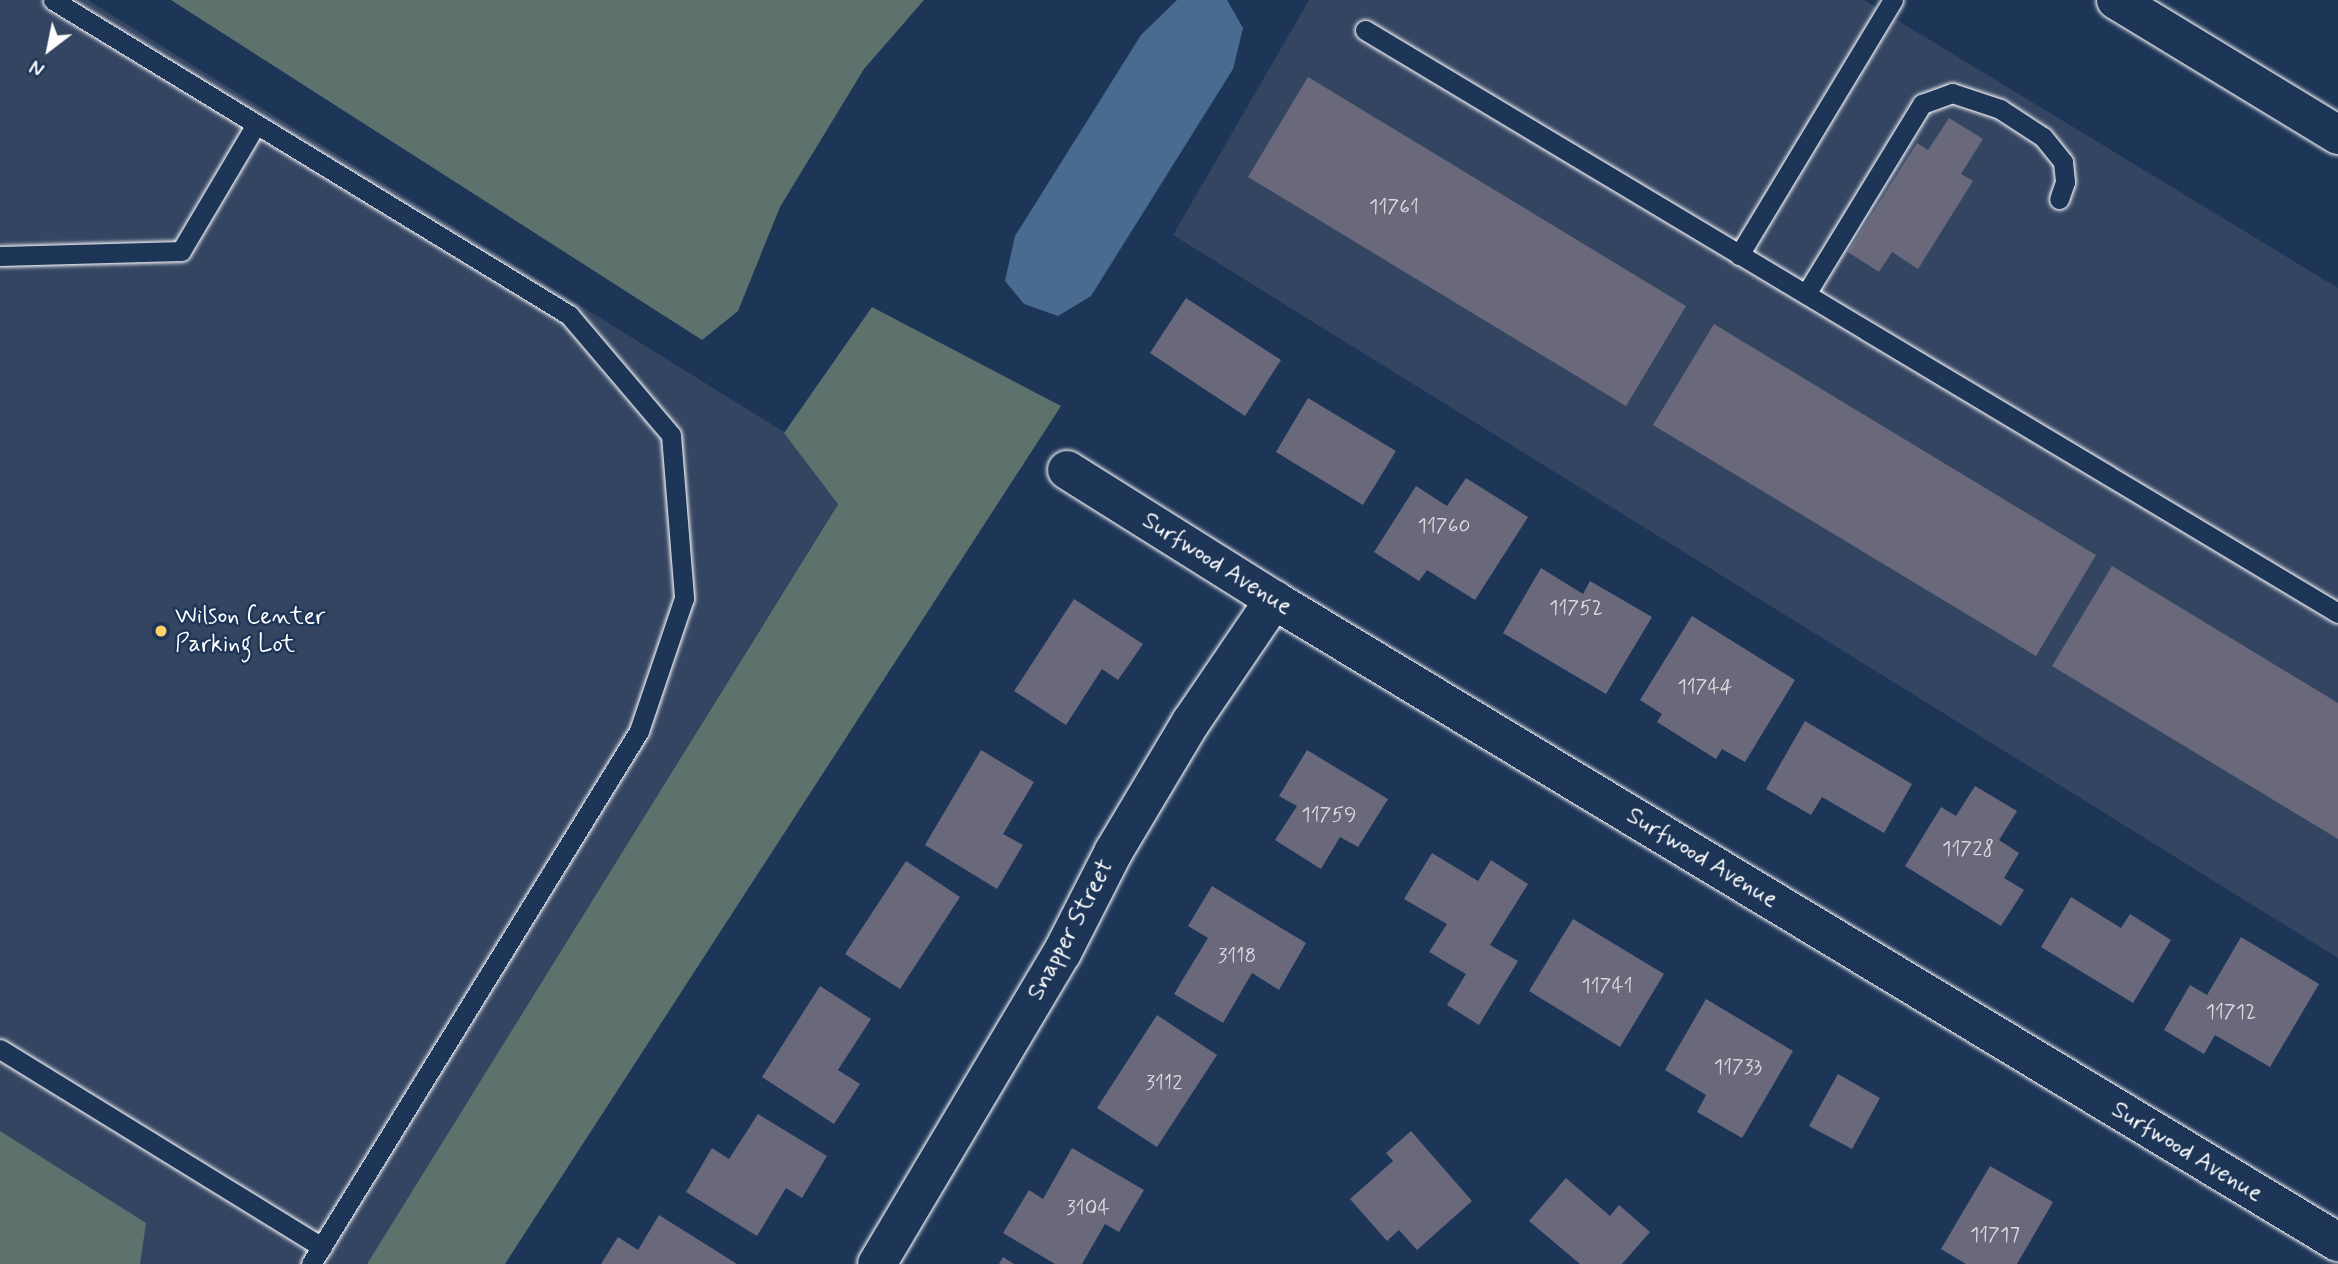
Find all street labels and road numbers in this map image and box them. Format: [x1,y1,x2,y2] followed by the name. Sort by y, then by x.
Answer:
[1136,506,1298,622] street label: Surfwood Avenue
[1621,801,1783,915] street label: Surfwood Avenue
[1022,855,1120,1005] street label: Snapper Street
[2106,1095,2268,1209] street label: Surfwood Avenue

